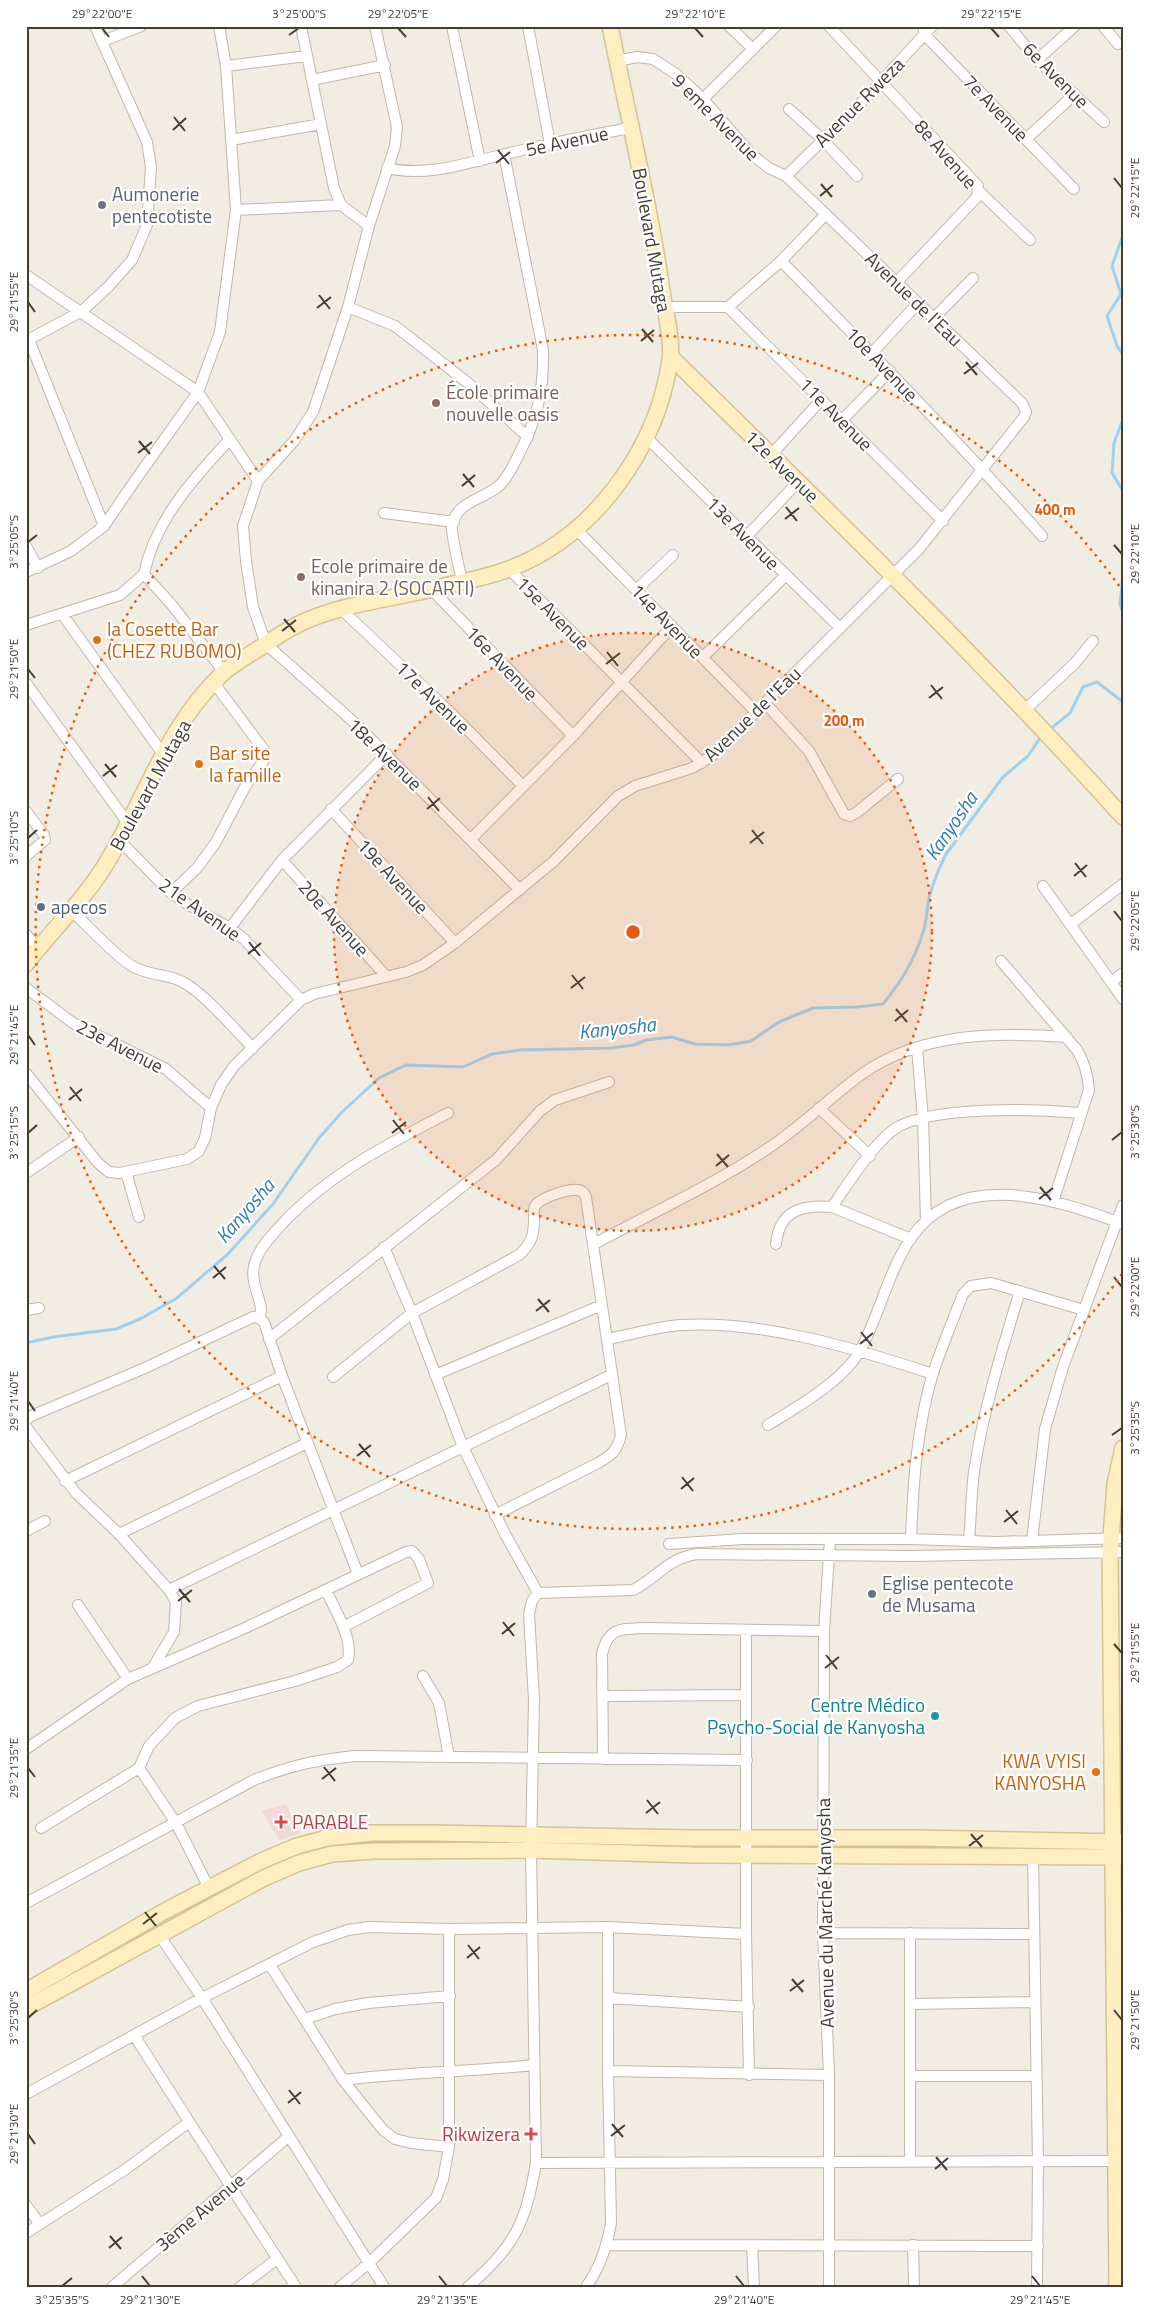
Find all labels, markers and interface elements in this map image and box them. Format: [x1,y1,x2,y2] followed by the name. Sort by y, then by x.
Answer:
[72,4,133,23] text: 29°22'00"E
[272,4,326,23] text: 3°25'00"S
[368,4,429,23] text: 29°22'05"E
[665,4,726,23] text: 29°22'10"E
[961,4,1022,23] text: 29°22'15"E
[1016,35,1096,115] street label: 6e Avenue
[807,50,911,153] street label: Avenue Rweza
[666,66,767,167] street label: 9 eme Avenue
[957,67,1036,148] street label: 7e Avenue
[908,113,985,195] street label: 8e Avenue
[523,118,611,163] street label: 5e Avenue
[1125,157,1144,218] text: 29°22'15"E
[626,165,680,315] street label: Boulevard Mutaga
[112,179,212,230] place label: Aumonerie pentecotiste
[96,199,108,211] marker: Aumonerie pentecotiste
[859,244,970,353] street label: Avenue de l'Eau
[4,271,23,332] text: 29°21'55"E
[839,320,926,408] street label: 10e Avenue
[793,370,880,457] street label: 11e Avenue
[446,377,559,428] place label: École primaire nouvelle oasis
[430,397,442,409] marker: École primaire nouvelle oasis
[738,422,826,509] street label: 12e Avenue
[700,489,787,576] street label: 13e Avenue
[1034,498,1076,521] text: 400 m
[4,515,23,569] text: 3°25'05"S
[1125,523,1144,584] text: 29°22'10"E
[311,551,474,602] place label: Ecole primaire de kinanira 2 (SOCARTI)
[510,569,597,656] street label: 15e Avenue
[295,571,307,583] marker: Ecole primaire de kinanira 2 (SOCARTI)
[624,577,711,665] street label: 14e Avenue
[107,614,241,665] place label: la Cosette Bar (CHEZ RUBOMO)
[459,619,546,707] street label: 16e Avenue
[91,634,103,646] marker: la Cosette Bar (CHEZ RUBOMO)
[4,638,23,699] text: 29°21'50"E
[389,653,477,740] street label: 17e Avenue
[696,659,807,768] street label: Avenue de l'Eau
[823,709,865,732] text: 200 m
[341,710,429,797] street label: 18e Avenue
[101,713,198,856] street label: Boulevard Mutaga
[209,738,281,789] place label: Bar site la famille
[193,758,205,770] marker: Bar site la famille
[916,784,986,866] water label: Kanyosha
[4,811,23,865] text: 3°25'10"S
[351,831,436,920] street label: 19e Avenue
[153,870,247,948] street label: 21e Avenue
[292,873,377,962] street label: 20e Avenue
[1125,890,1144,951] text: 29°22'05"E
[51,892,107,921] place label: apecos
[35,901,47,913] marker: apecos
[624,923,642,941] centre of rings
[4,1004,23,1065] text: 29°21'45"E
[577,1008,658,1047] water label: Kanyosha
[72,1011,169,1080] street label: 23e Avenue
[1125,1105,1144,1159] text: 3°25'30"S
[4,1106,23,1160] text: 3°25'15"S
[208,1171,282,1250] water label: Kanyosha
[1125,1256,1144,1317] text: 29°22'00"E
[4,1370,23,1431] text: 29°21'40"E
[1125,1401,1144,1455] text: 3°25'35"S
[882,1568,1014,1619] place label: Eglise pentecote de Musama
[866,1588,878,1600] marker: Eglise pentecote de Musama
[1125,1622,1144,1683] text: 29°21'55"E
[707,1690,925,1741] place label: Centre Médico Psycho-Social de Kanyosha
[929,1710,941,1722] marker: Centre Médico Psycho-Social de Kanyosha
[4,1737,23,1798] text: 29°21'35"E
[994,1746,1086,1797] place label: KWA VYISI KANYOSHA
[1090,1766,1102,1778] marker: KWA VYISI KANYOSHA
[808,1797,841,2028] street label: Avenue du Marché Kanyosha
[292,1807,368,1836] place label: PARABLE
[274,1815,288,1829] marker: PARABLE
[1125,1989,1144,2050] text: 29°21'50"E
[4,1991,23,2045] text: 3°25'30"S
[4,2103,23,2164] text: 29°21'30"E
[442,2119,520,2148] place label: Rikwizera
[524,2127,538,2141] marker: Rikwizera
[148,2165,251,2258] street label: 3ème Avenue
[35,2290,89,2309] text: 3°25'35"S
[120,2290,181,2309] text: 29°21'30"E
[417,2290,478,2309] text: 29°21'35"E
[714,2290,775,2309] text: 29°21'40"E
[1010,2290,1071,2309] text: 29°21'45"E

